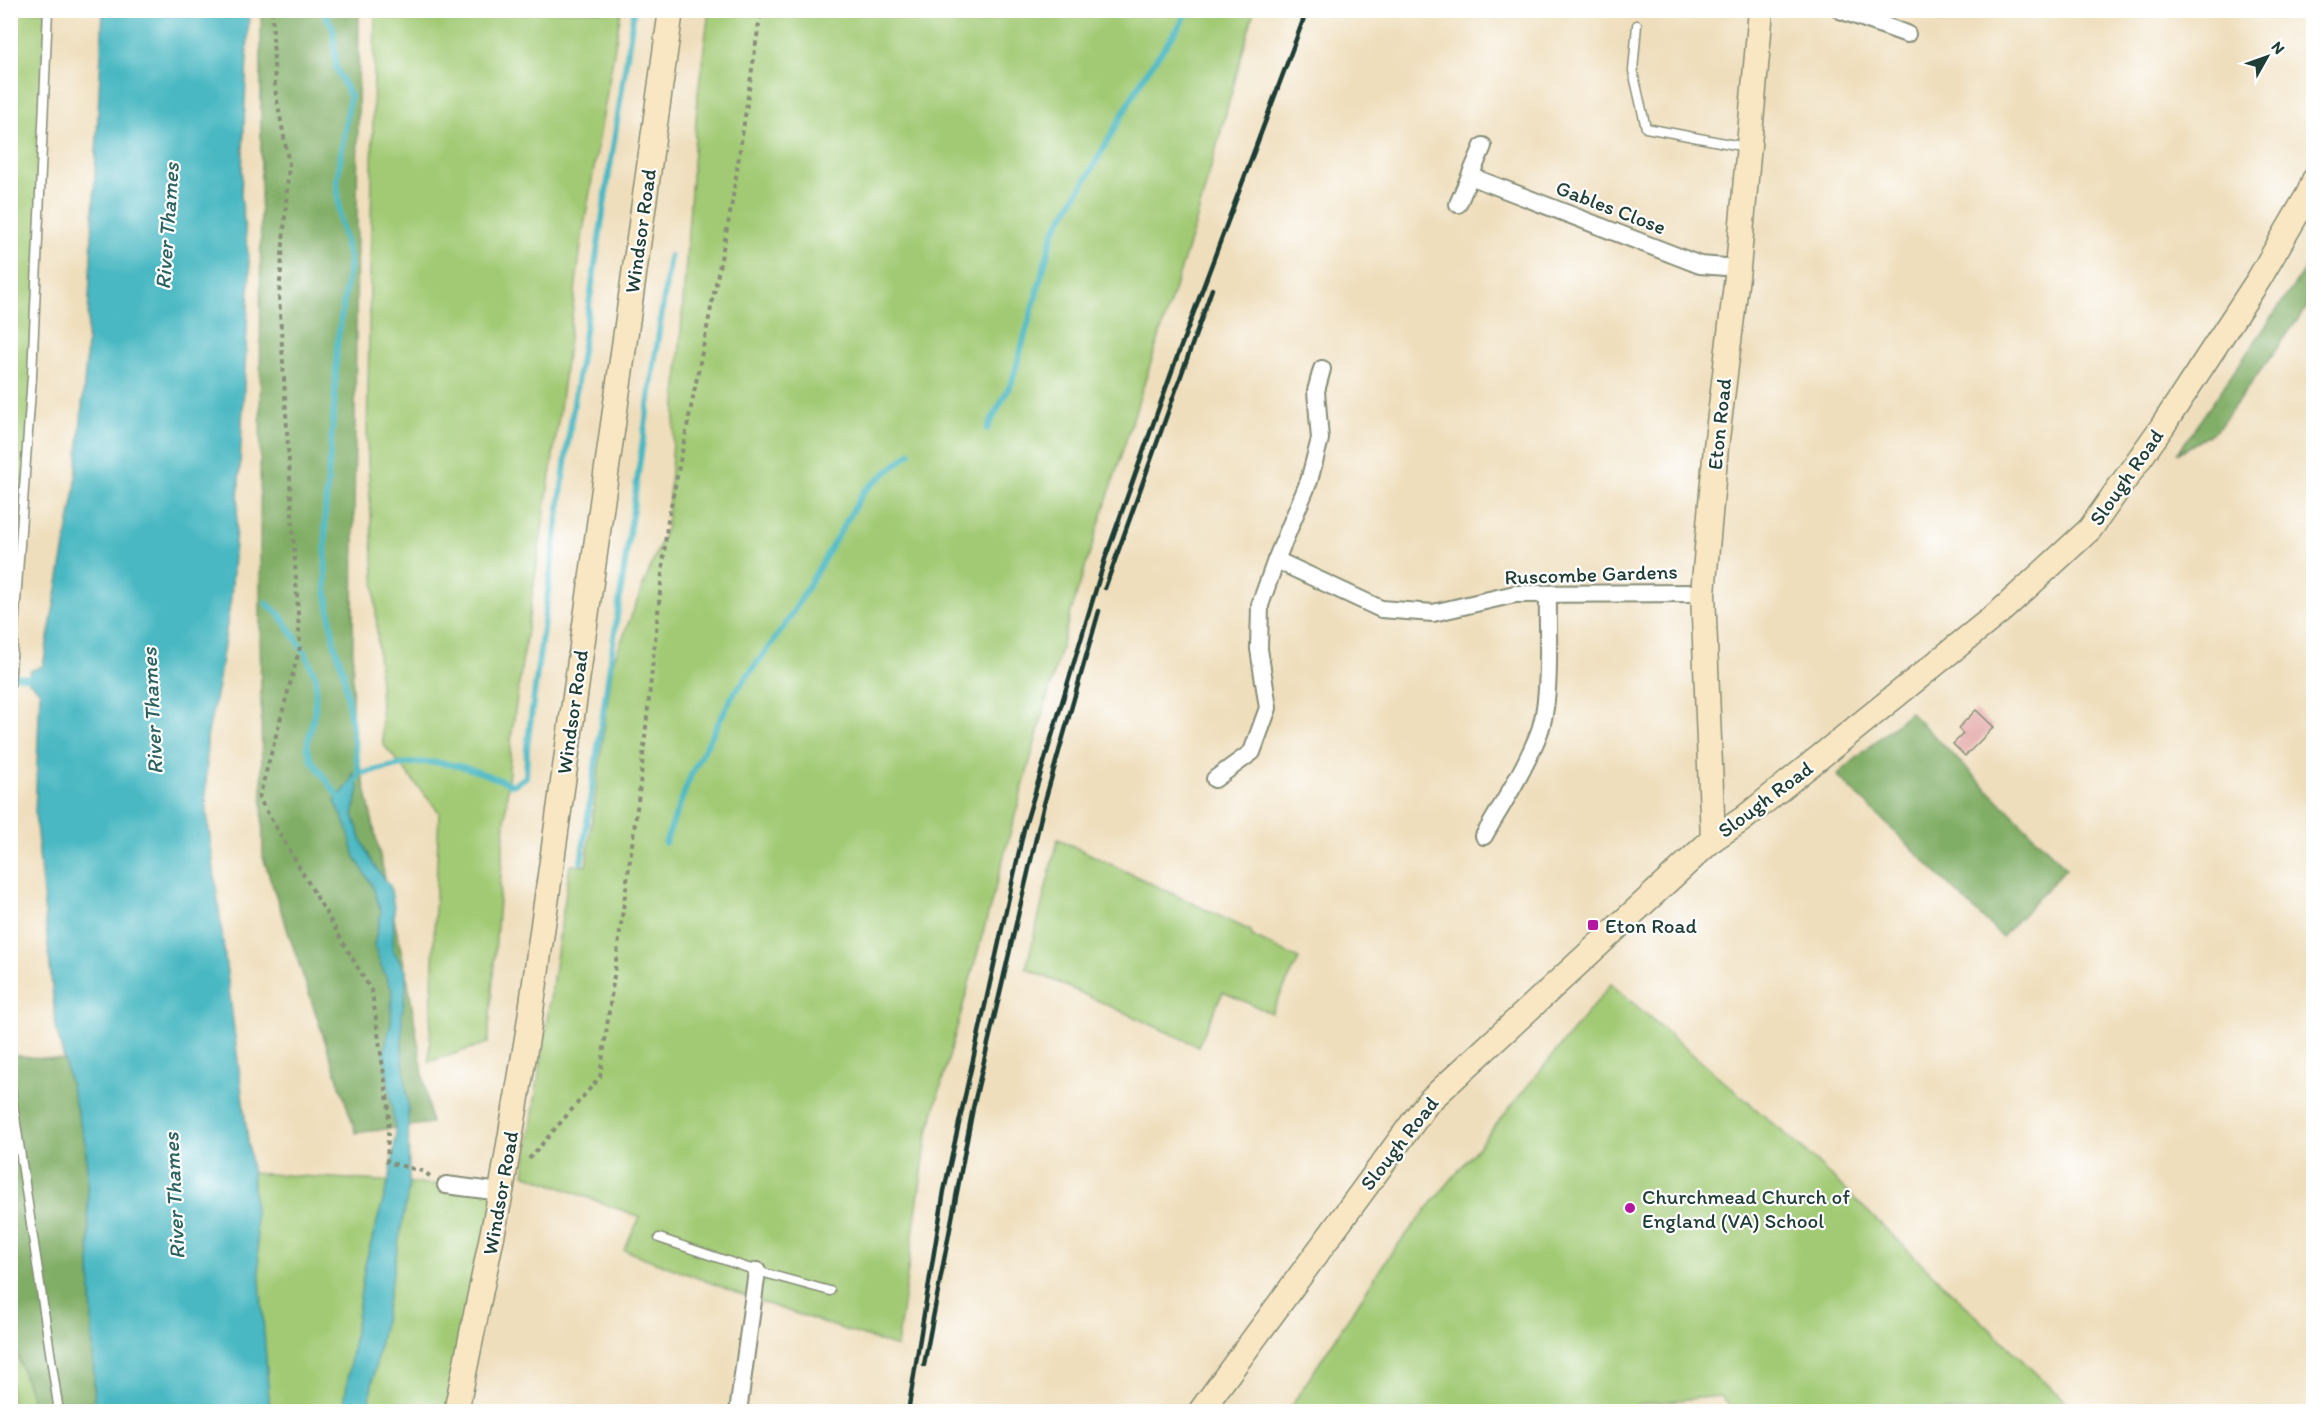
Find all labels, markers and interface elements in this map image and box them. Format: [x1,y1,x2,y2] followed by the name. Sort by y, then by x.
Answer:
[2237,27,2297,87] north arrow
[2267,37,2289,58] text: N
[149,160,185,290] water label: River Thames
[619,167,661,295] street label: Windsor Road
[1552,175,1670,239] street label: Gables Close
[1702,376,1736,471] street label: Eton Road
[2084,423,2169,530] street label: Slough Road
[1504,558,1678,590] street label: Ruscombe Gardens
[135,646,169,775] water label: River Thames
[551,648,593,776] street label: Windsor Road
[1713,755,1818,843] street label: Slough Road
[1605,913,1697,938] place label: Eton Road
[1586,918,1600,932] marker: Eton Road
[1355,1091,1444,1195] street label: Slough Road
[477,1129,523,1257] street label: Windsor Road
[157,1131,191,1260] water label: River Thames
[1642,1184,1850,1233] place label: Churchmead Church of England (VA) School
[1623,1201,1637,1215] marker: Churchmead Church of England (VA) School

